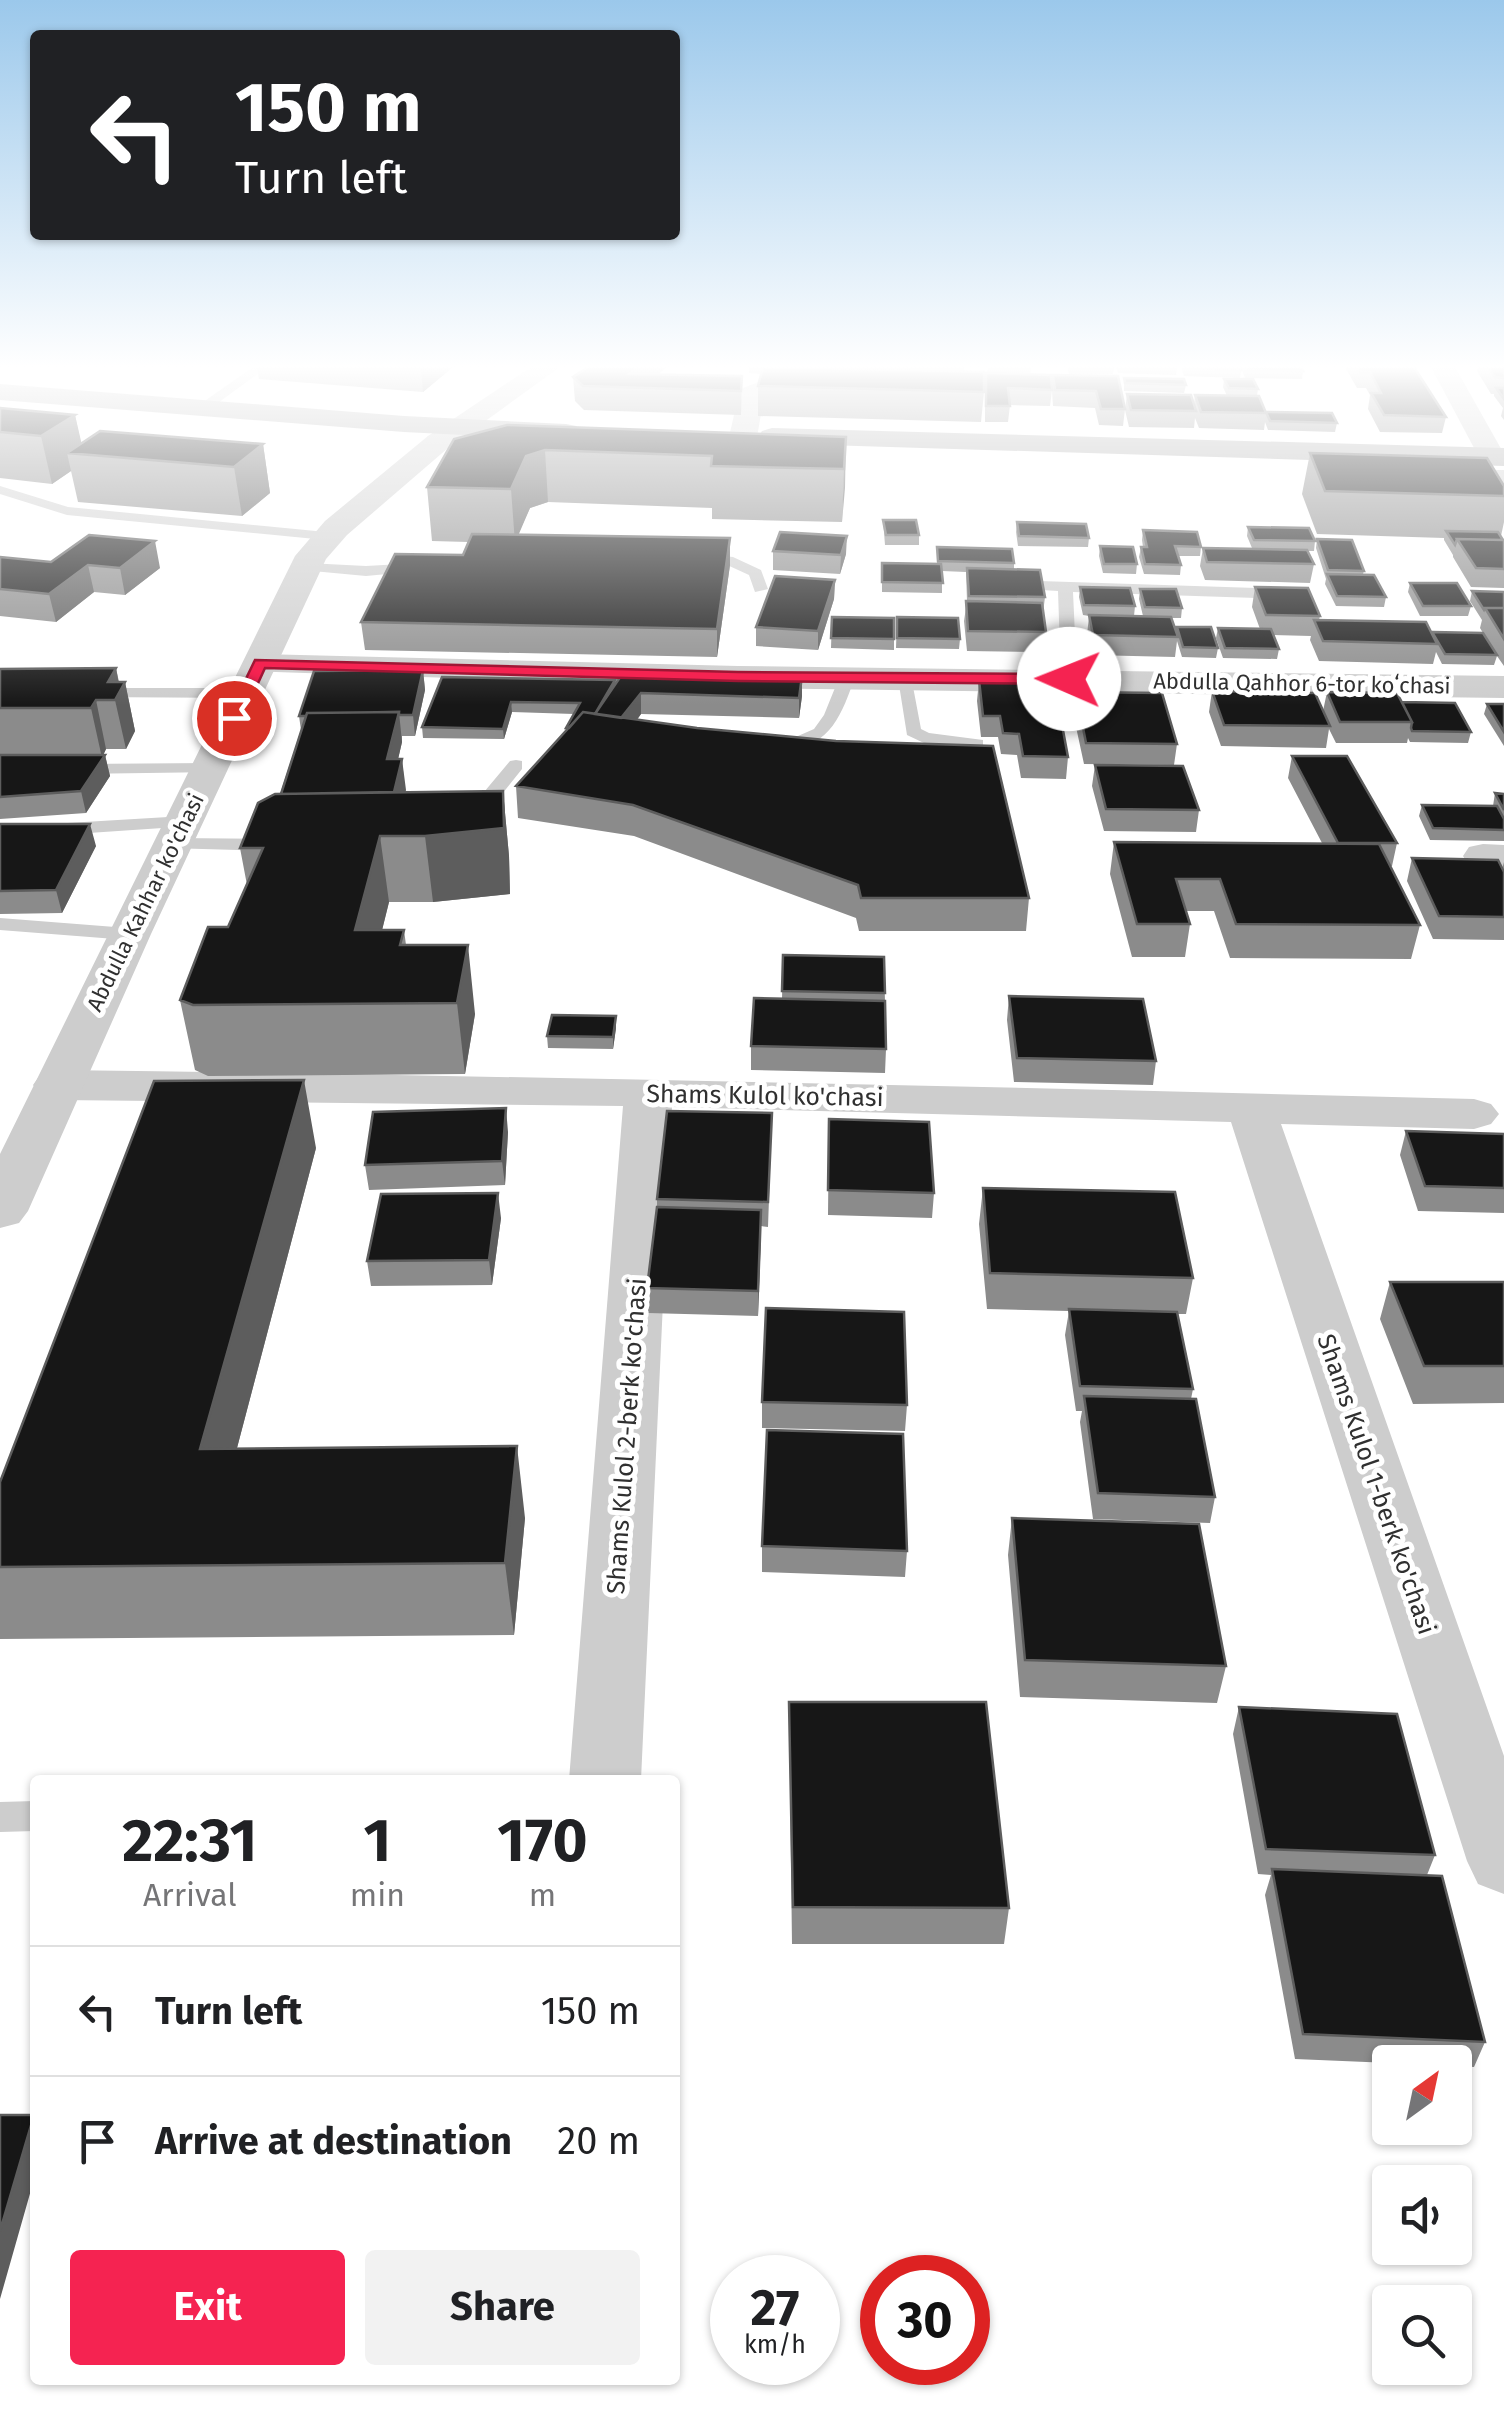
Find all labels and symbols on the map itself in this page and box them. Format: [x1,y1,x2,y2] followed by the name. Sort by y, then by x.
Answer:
[1017,627,1121,731] position arrow
[1153,667,1451,700] street label: Abdulla Qahhor 6-tor koʻchasi
[192,676,277,761] pin
[81,789,210,1016] street label: Abdulla Kahhar ko'chasi
[646,1079,884,1113] street label: Shams Kulol ko'chasi
[601,1277,653,1595] street label: Shams Kulol 2-berk ko'chasi
[1310,1330,1442,1638] street label: Shams Kulol 1-berk ko'chasi
[1372,2045,1472,2145] north arrow
[860,2255,990,2385] speed limit sign: 30

